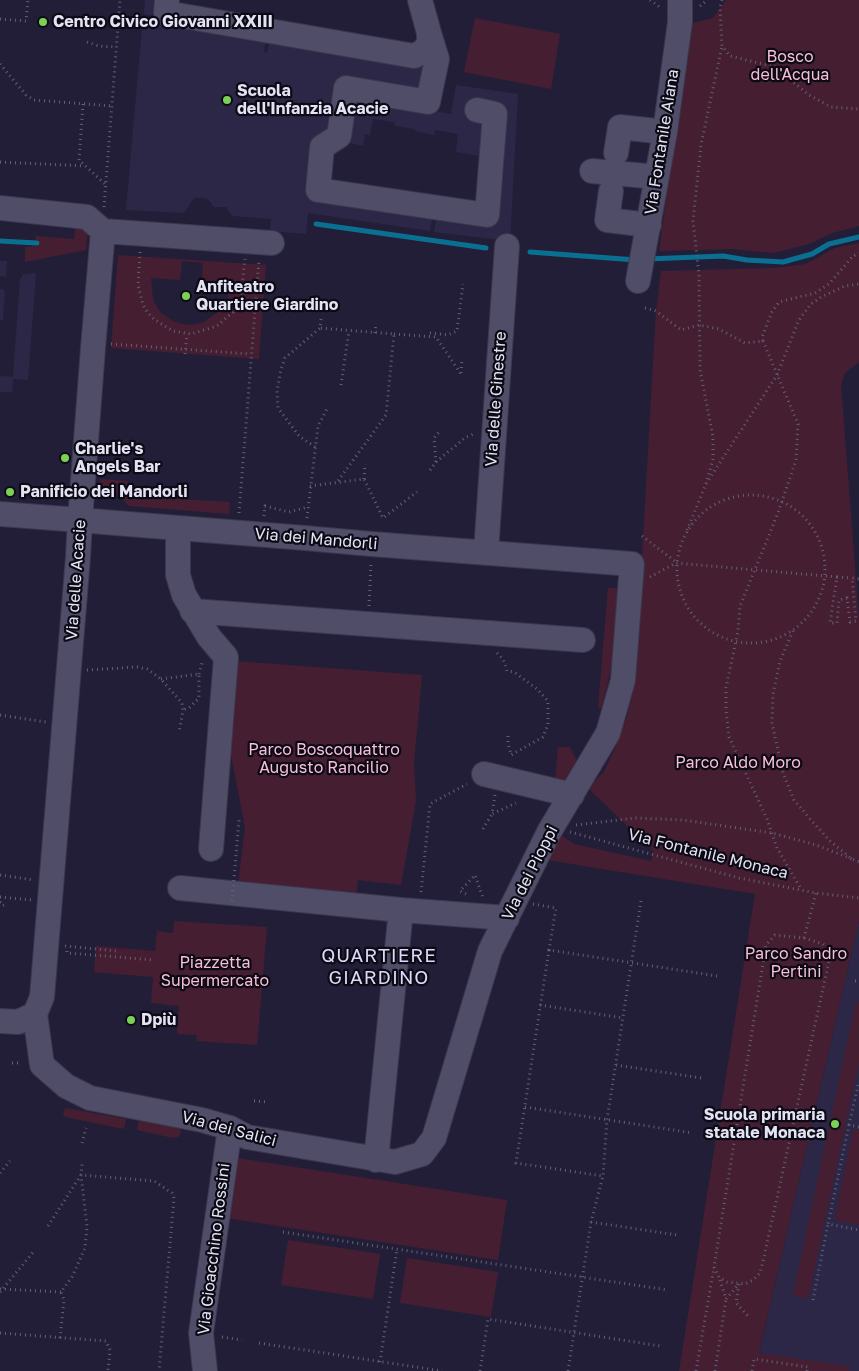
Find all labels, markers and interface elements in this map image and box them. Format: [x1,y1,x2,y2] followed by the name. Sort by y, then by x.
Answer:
[53,12,273,32] place label: Centro Civico Giovanni XXIII
[37,16,49,28] marker: Centro Civico Giovanni XXIII
[751,47,829,85] park label: Bosco dell'Acqua
[641,68,683,216] street label: Via Fontanile Aiana
[237,81,388,119] place label: Scuola dell'Infanzia Acacie
[221,94,233,106] marker: Scuola dell'Infanzia Acacie
[196,277,338,315] place label: Anfiteatro Quartiere Giardino
[180,290,192,302] marker: Anfiteatro Quartiere Giardino
[482,331,510,467] street label: Via delle Ginestre
[75,439,160,477] place label: Charlie's Angels Bar
[59,452,71,464] marker: Charlie's Angels Bar
[20,482,188,502] place label: Panificio dei Mandorli
[4,486,16,498] marker: Panificio dei Mandorli
[62,519,90,641] street label: Via delle Acacie
[254,524,378,554] street label: Via dei Mandorli
[248,740,400,778] park label: Parco Boscoquattro Augusto Rancilio
[675,753,801,773] park label: Parco Aldo Moro
[498,822,562,924] street label: Via dei Pioppi
[626,825,790,883] street label: Via Fontanile Monaca
[745,944,847,982] park label: Parco Sandro Pertini
[320,945,438,989] district label: QUARTIERE GIARDINO
[161,953,269,991] park label: Piazzetta Supermercato
[141,1010,176,1030] place label: Dpiù
[125,1014,137,1026] marker: Dpiù
[704,1105,825,1143] place label: Scuola primaria statale Monaca
[180,1107,278,1151] street label: Via dei Salici
[829,1118,841,1130] marker: Scuola primaria statale Monaca
[194,1162,234,1336] street label: Via Gioacchino Rossini

